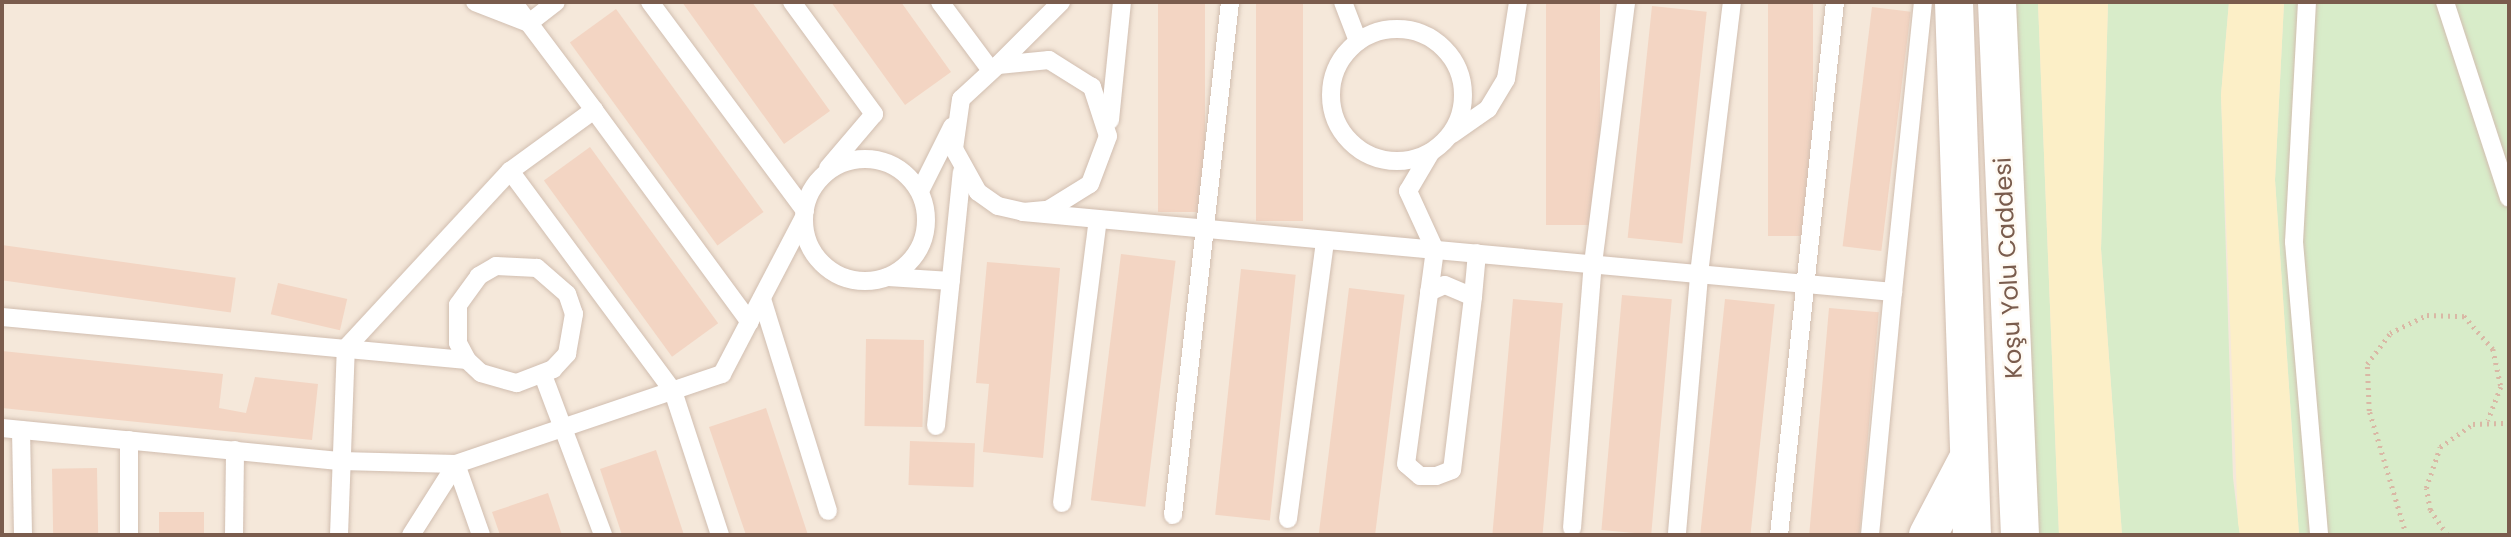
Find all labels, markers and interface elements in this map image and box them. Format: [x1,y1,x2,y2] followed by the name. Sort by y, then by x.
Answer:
[1988,157,2028,379] street label: Koşu Yolu Caddesi

